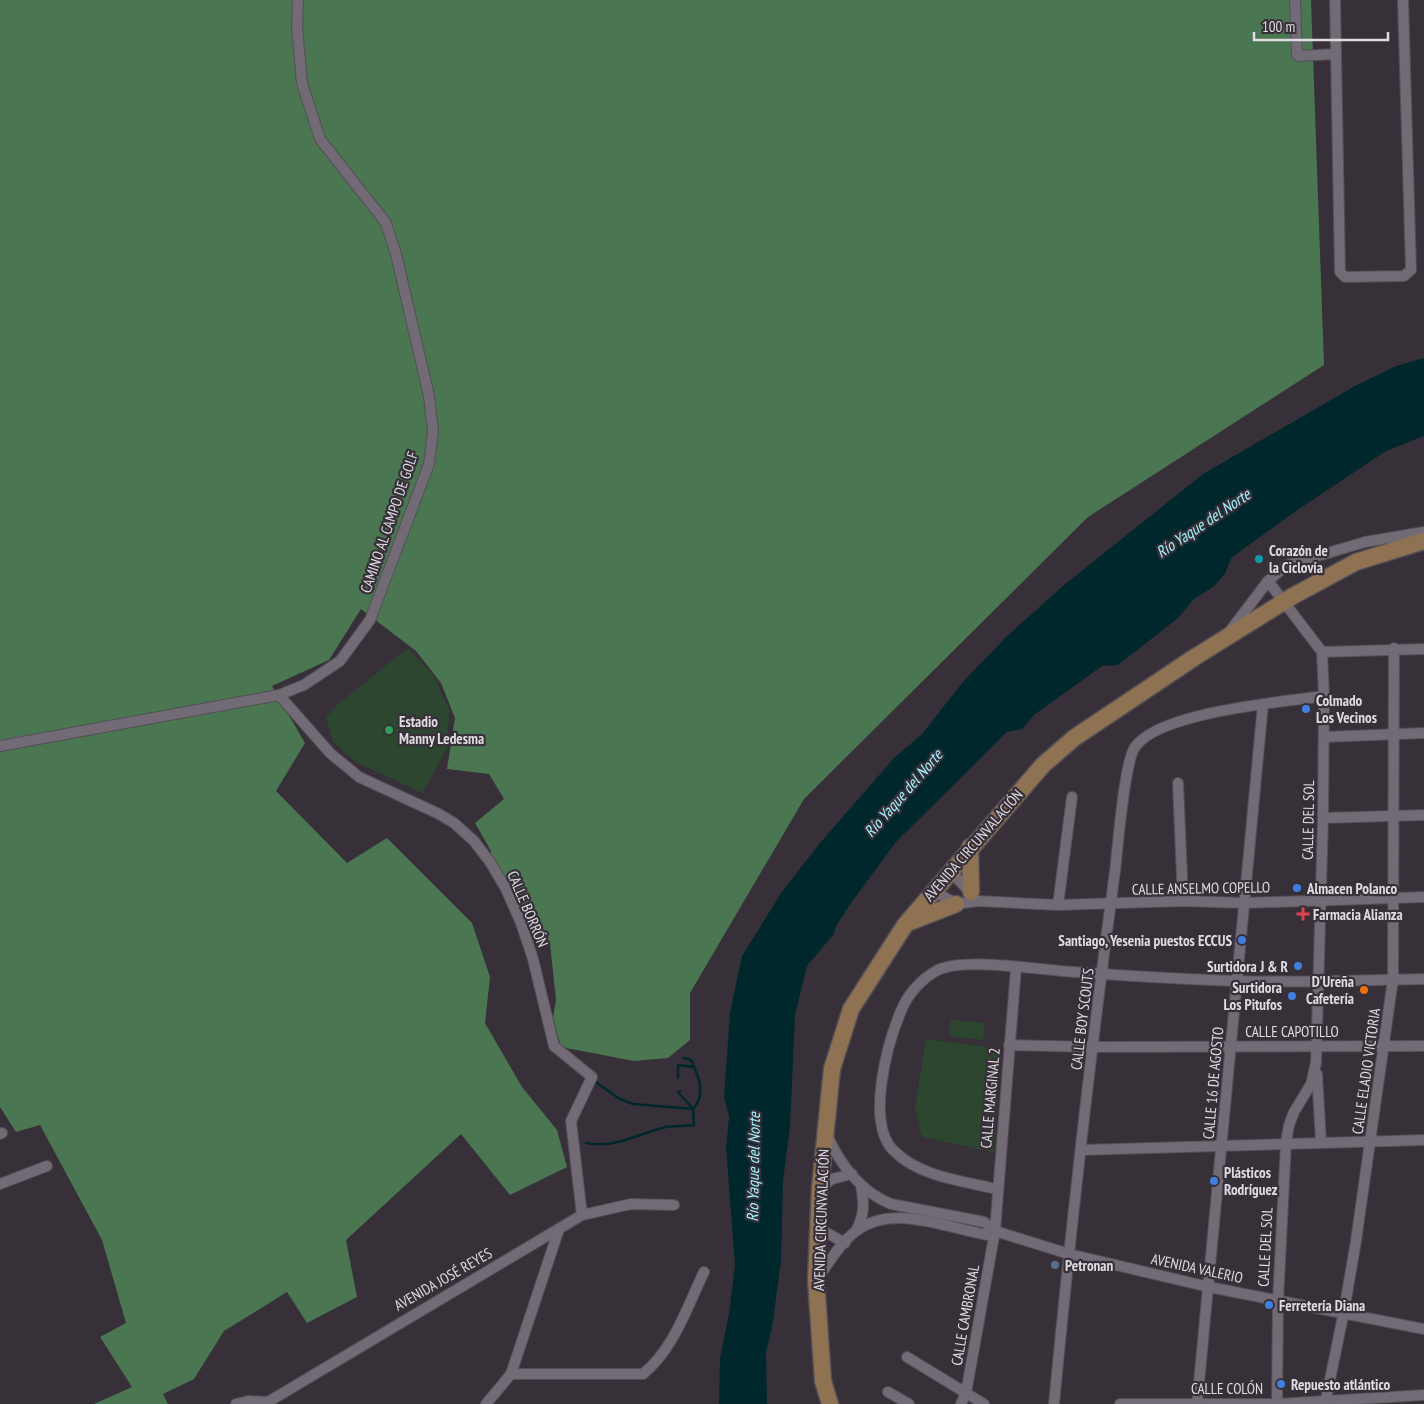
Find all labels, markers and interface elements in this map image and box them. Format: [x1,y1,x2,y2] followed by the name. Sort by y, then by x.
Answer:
[1254,10,1388,42] scale bar
[1262,17,1295,36] text: 100 m
[356,449,422,595] street label: CAMINO AL CAMPO DE GOLF
[1152,483,1255,562] water label: Río Yaque del Norte
[1269,541,1328,577] place label: Corazón de la Ciclovía
[1253,553,1265,565] marker: Corazón de la Ciclovía
[1316,691,1377,727] place label: Colmado Los Vecinos
[1300,703,1312,715] marker: Colmado Los Vecinos
[399,712,484,748] place label: Estadio Manny Ledesma
[383,724,395,736] marker: Estadio Manny Ledesma
[860,744,947,841] water label: Río Yaque del Norte
[1298,779,1318,860] street label: CALLE DEL SOL
[919,785,1027,905] street label: AVENIDA CIRCUNVALACIÓN
[503,868,553,950] street label: CALLE BORRÓN
[1132,877,1270,899] street label: CALLE ANSELMO COPELLO
[1306,879,1398,898] place label: Almacen Polanco
[1291,882,1303,894] marker: Almacen Polanco
[1313,905,1403,924] place label: Farmacia Alianza
[1297,908,1309,920] marker: Farmacia Alianza
[1058,931,1232,950] place label: Santiago, Yesenia puestos ECCUS
[1236,934,1248,946] marker: Santiago, Yesenia puestos ECCUS
[1207,957,1288,976] place label: Surtidora J & R
[1292,960,1304,972] marker: Surtidora J & R
[1066,967,1098,1071] street label: CALLE BOY SCOUTS
[1306,972,1354,1008] place label: D'Ureña Cafetería
[1224,978,1282,1014] place label: Surtidora Los Pitufos
[1358,984,1370,996] marker: D'Ureña Cafetería
[1286,990,1298,1002] marker: Surtidora Los Pitufos
[1348,1006,1384,1135] street label: CALLE ELADIO VICTORIA
[1245,1022,1339,1041] street label: CALLE CAPOTILLO
[1199,1026,1227,1140] street label: CALLE 16 DE AGOSTO
[976,1047,1004,1149] street label: CALLE MARGINAL 2
[742,1111,764,1222] water label: Río Yaque del Norte
[809,1149,833,1291] street label: AVENIDA CIRCUNVALACIÓN
[1224,1163,1278,1199] place label: Plásticos Rodríguez
[1208,1175,1220,1187] marker: Plásticos Rodríguez
[1253,1206,1277,1287] street label: CALLE DEL SOL
[391,1243,495,1315] street label: AVENIDA JOSÉ REYES
[1149,1249,1245,1287] street label: AVENIDA VALERIO
[1065,1256,1113,1275] place label: Petronan
[1049,1259,1061,1271] marker: Petronan
[947,1262,983,1367] street label: CALLE CAMBRONAL
[1279,1296,1365,1315] place label: Ferretería Diana
[1263,1299,1275,1311] marker: Ferretería Diana
[1291,1375,1390,1394] place label: Repuesto atlántico
[1275,1378,1287,1390] marker: Repuesto atlántico
[1191,1379,1263,1398] street label: CALLE COLÓN

